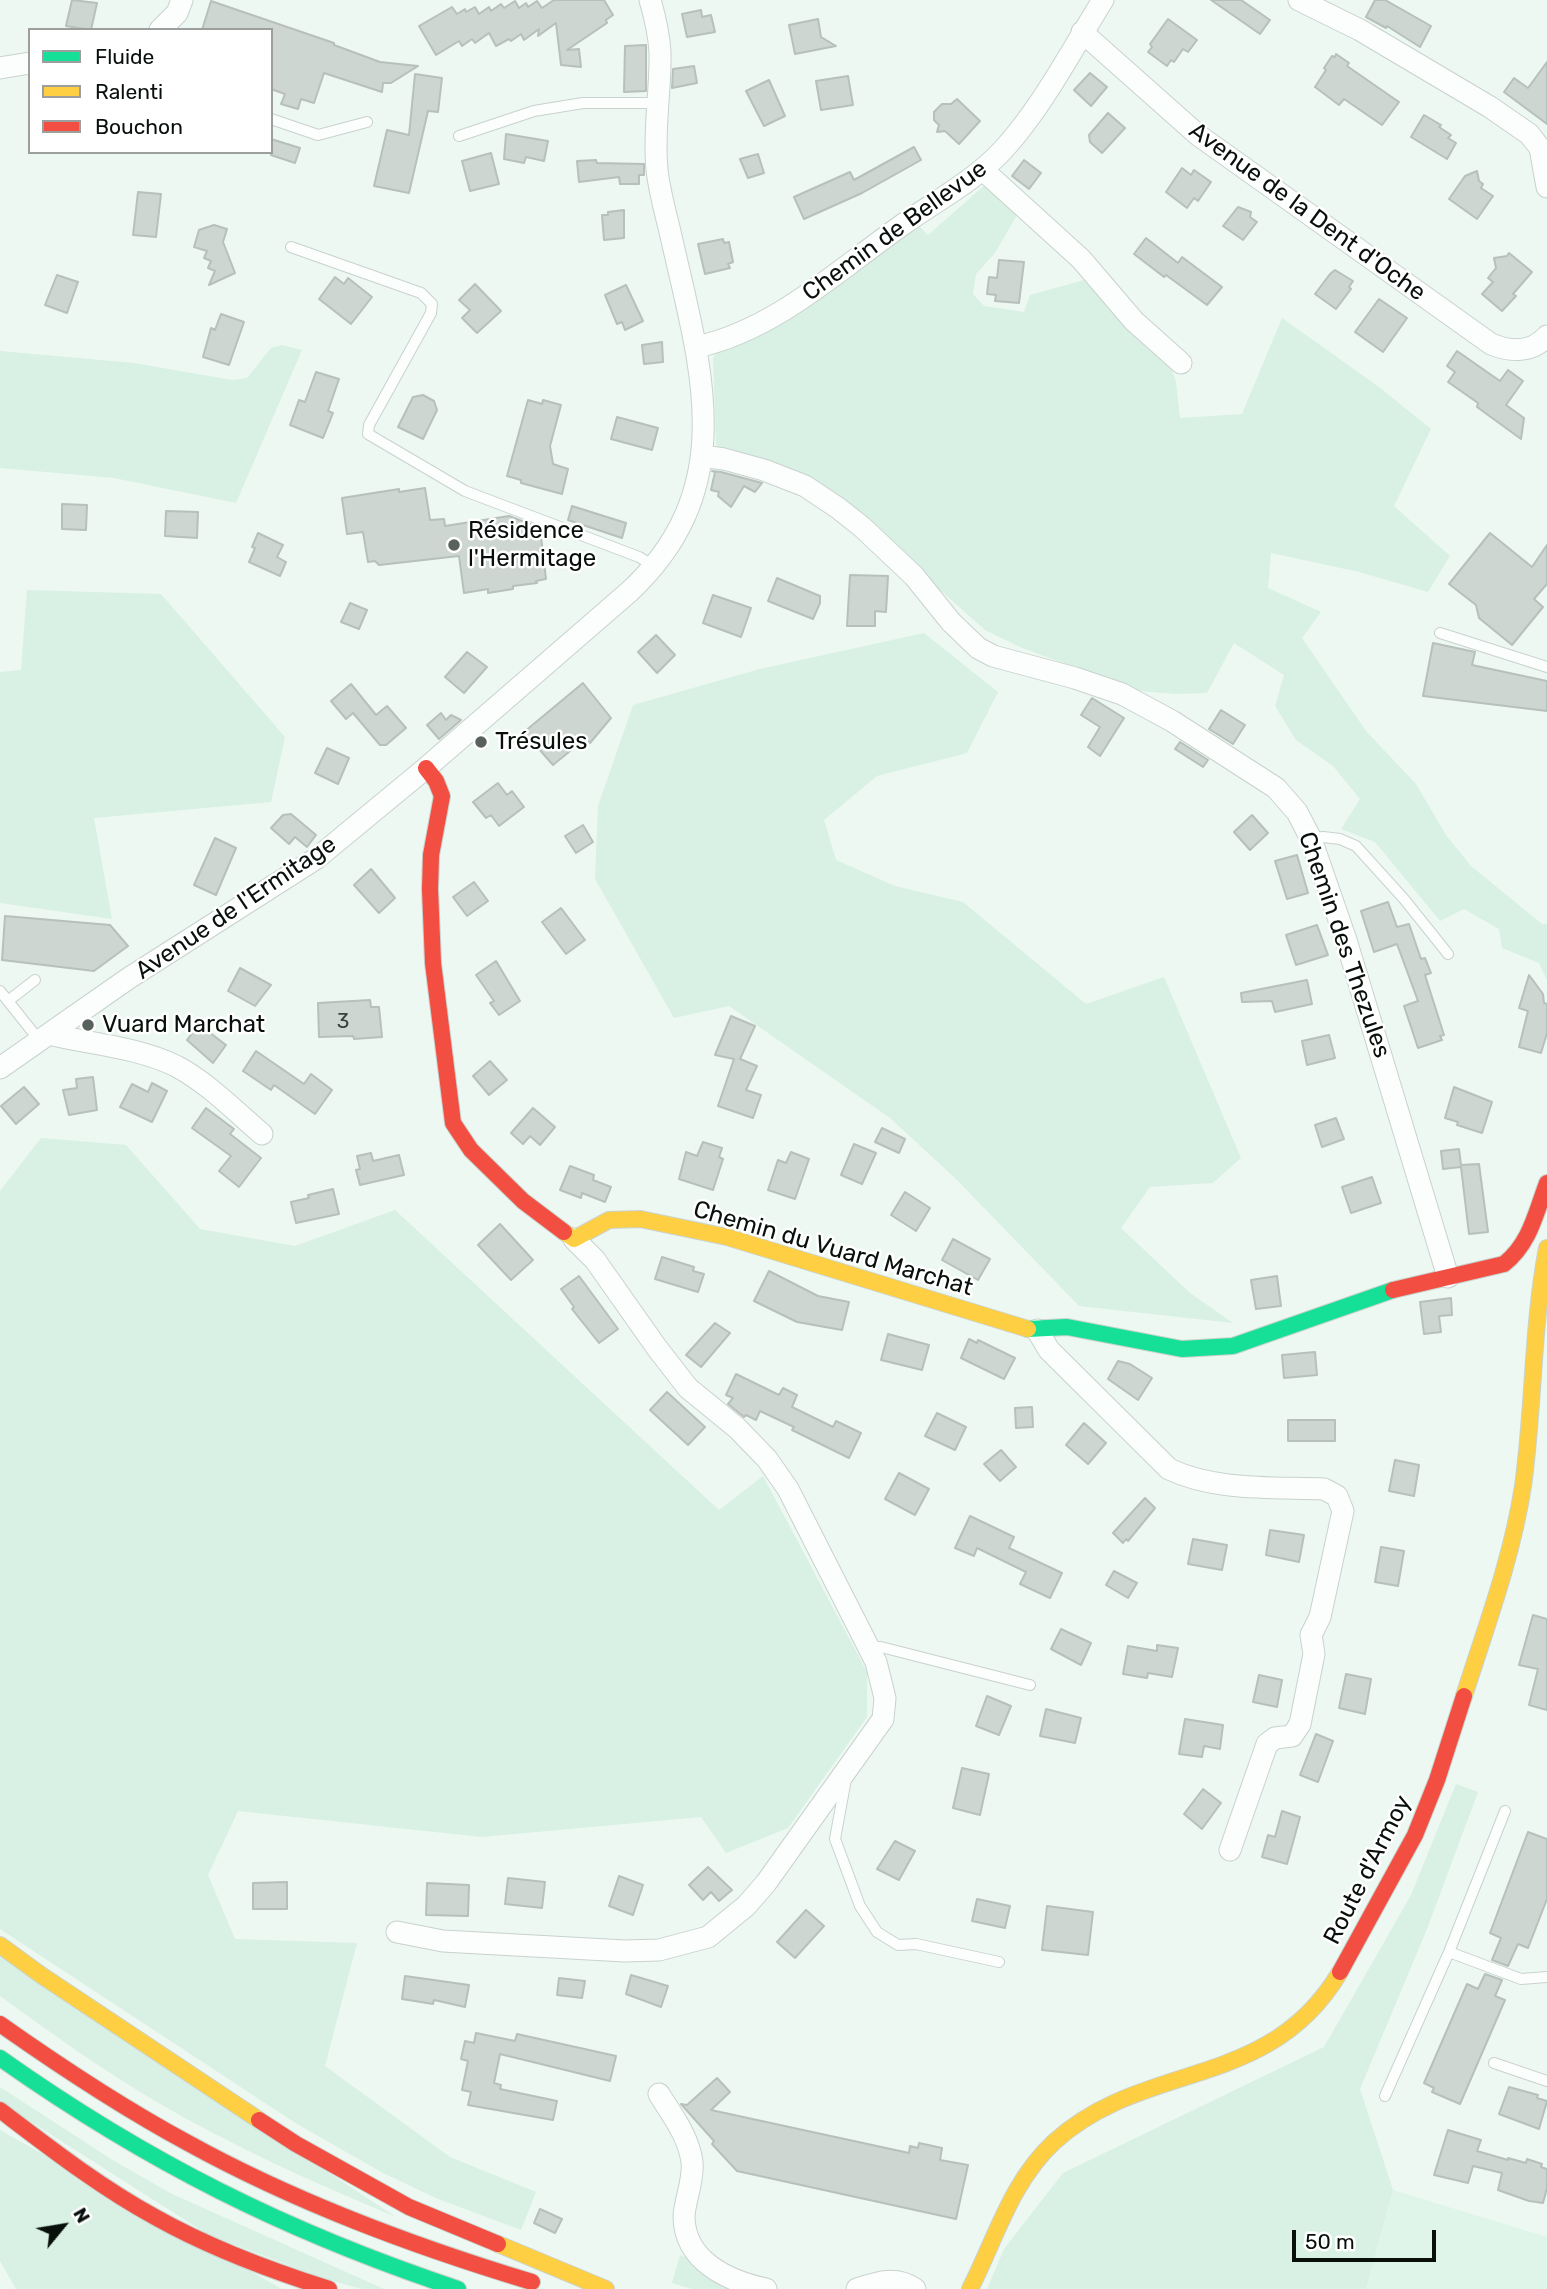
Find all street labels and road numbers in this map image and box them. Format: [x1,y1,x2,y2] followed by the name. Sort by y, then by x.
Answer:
[1183,117,1431,307] street label: Avenue de la Dent d'Oche
[797,155,993,307] street label: Chemin de Bellevue
[1292,828,1396,1062] street label: Chemin des Thezules
[130,830,342,986] street label: Avenue de l'Ermitage
[690,1195,976,1303] street label: Chemin du Vuard Marchat
[1318,1791,1418,1949] street label: Route d'Armoy

